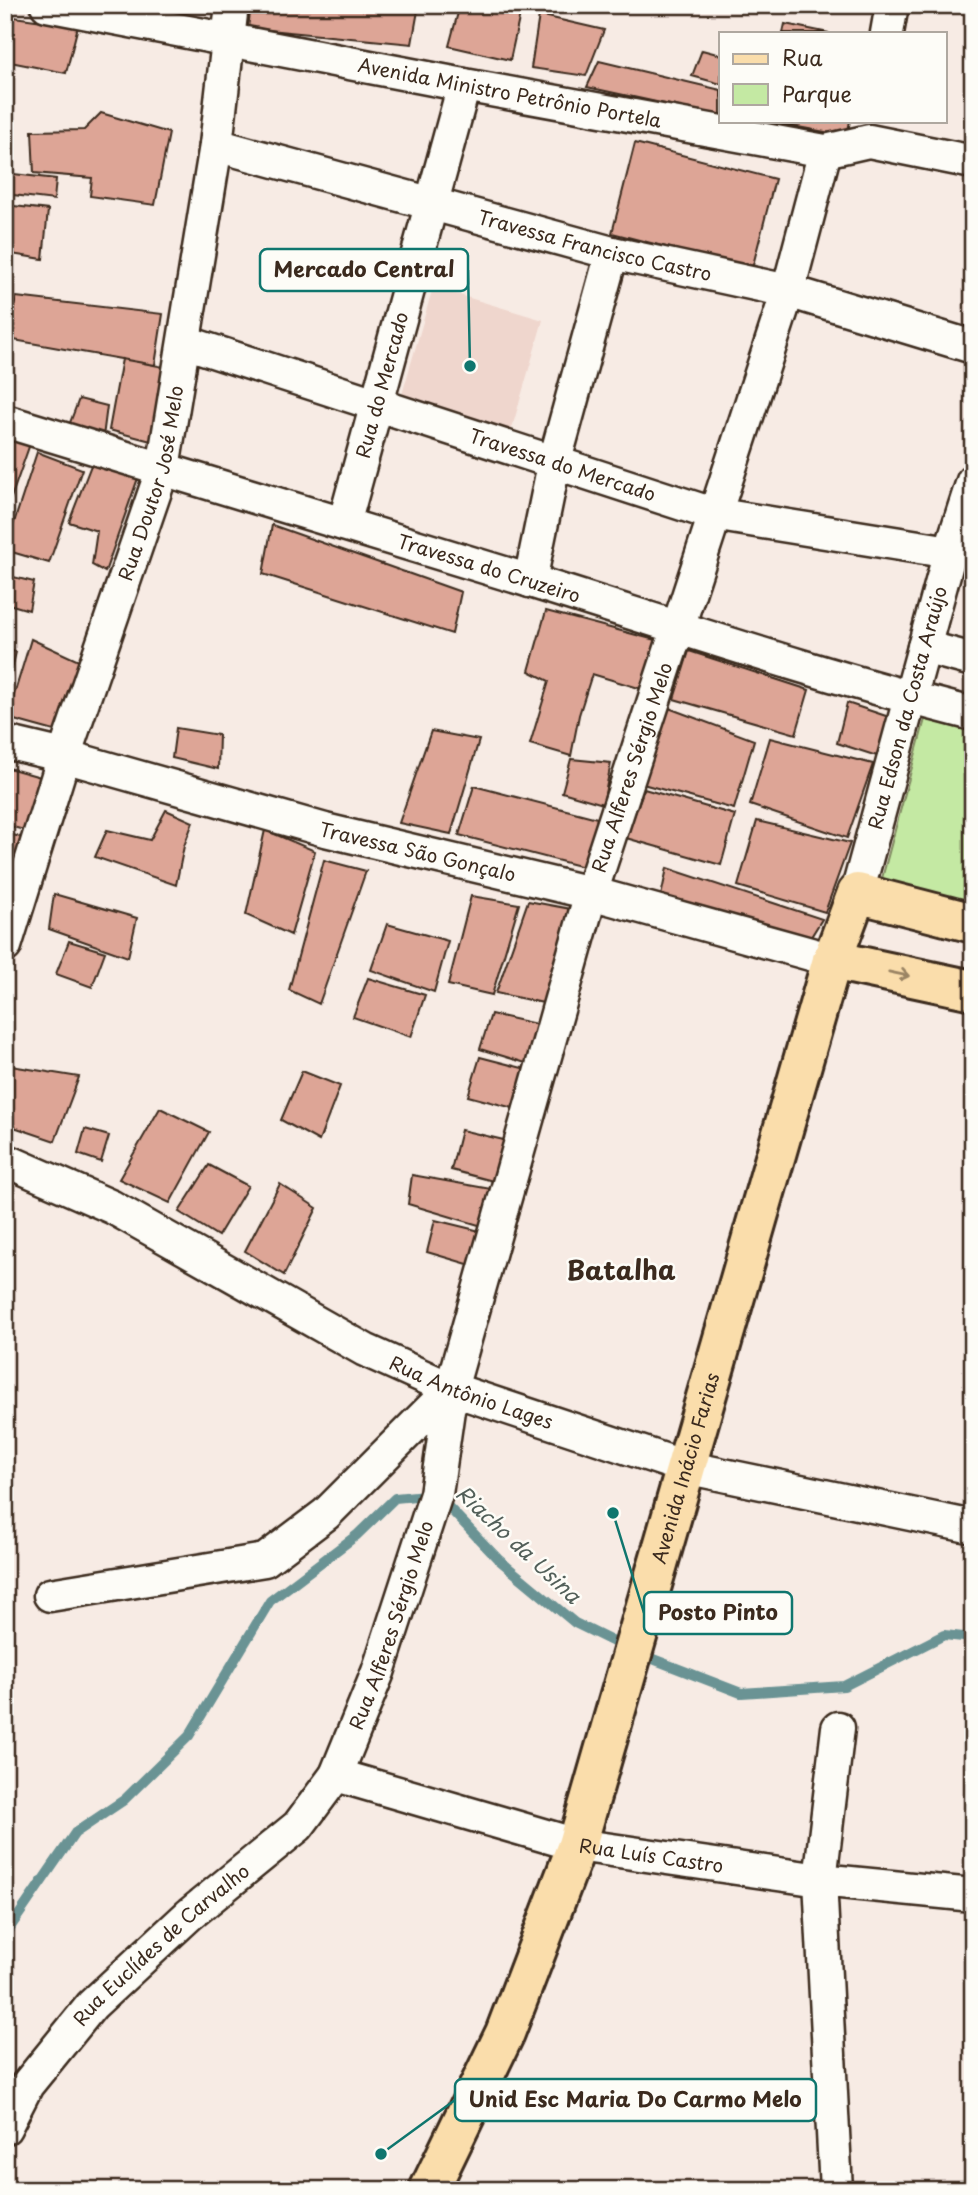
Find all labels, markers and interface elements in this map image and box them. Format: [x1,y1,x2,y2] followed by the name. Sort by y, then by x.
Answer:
[719,32,946,122] legend
[782,41,823,73] text: Rua
[356,50,664,134] street label: Avenida Ministro Petrônio Portela
[782,77,852,109] text: Parque
[475,202,714,287] street label: Travessa Francisco Castro
[260,249,468,291] callout: Mercado Central
[274,252,454,284] text: Mercado Central
[348,309,414,461] street label: Rua do Mercado
[110,383,189,584] street label: Rua Doutor José Melo
[466,421,660,507] street label: Travessa do Mercado
[394,526,584,609] street label: Travessa do Cruzeiro
[860,583,953,832] street label: Rua Edson da Costa Araújo
[584,658,679,876] street label: Rua Alferes Sérgio Melo
[317,814,519,888] street label: Travessa São Gonçalo
[887,968,910,981] one-way arrow
[567,1250,676,1289] district label: Batalha
[385,1348,557,1435] street label: Rua Antônio Lages
[644,1369,725,1567] street label: Avenida Inácio Farias
[450,1477,590,1611] water label: Riacho da Usina
[341,1517,439,1733] street label: Rua Alferes Sérgio Melo
[644,1592,792,1634] callout: Posto Pinto
[658,1595,778,1627] text: Posto Pinto
[577,1830,725,1879] street label: Rua Luís Castro
[66,1856,255,2031] street label: Rua Euclídes de Carvalho
[455,2079,816,2121] callout: Unid Esc Maria Do Carmo Melo
[468,2082,802,2114] text: Unid Esc Maria Do Carmo Melo

